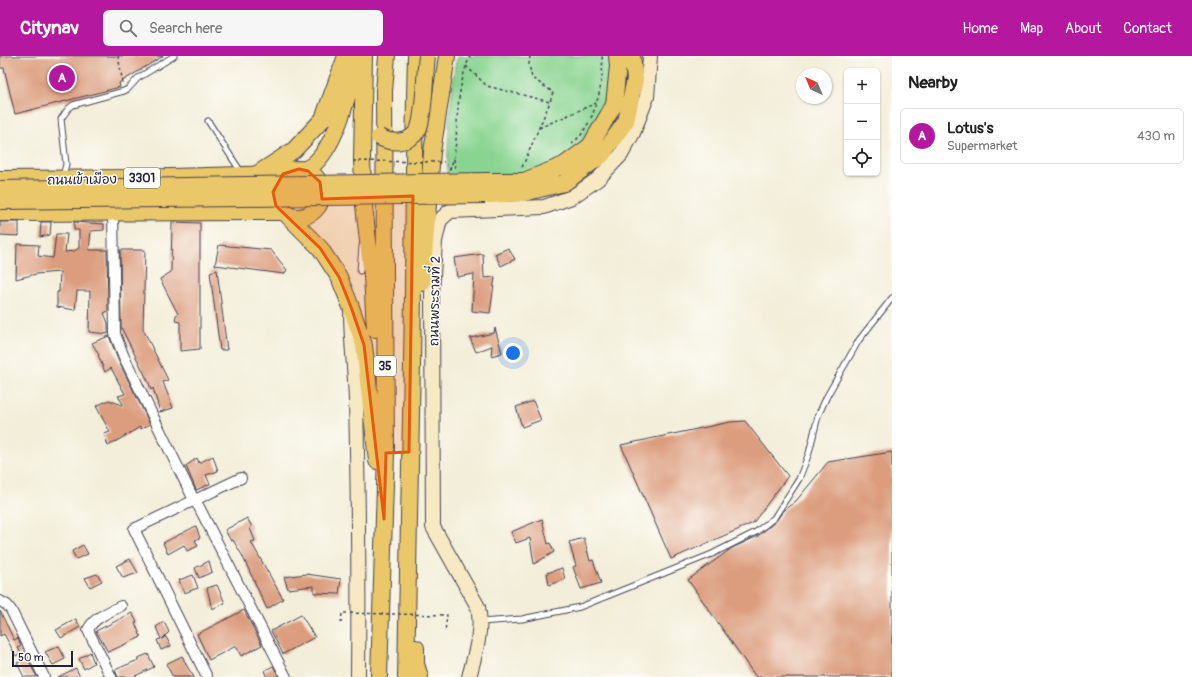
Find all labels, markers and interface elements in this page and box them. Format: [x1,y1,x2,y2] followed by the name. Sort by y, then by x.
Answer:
[103,10,383,46] search box
[20,16,79,40] text: Citynav
[117,17,139,39] icon: search
[149,19,222,38] text: Search here
[963,20,998,37] text: Home
[1020,20,1043,37] text: Map
[1065,20,1101,37] text: About
[1123,20,1172,37] text: Contact
[49,63,75,93] pin: A
[796,68,832,104] north arrow
[844,68,880,176] map controls
[844,68,880,104] button: +
[908,72,957,93] text: Nearby
[844,104,880,140] button: −
[947,119,994,138] text: Lotus's
[918,128,926,144] text: A
[1137,128,1175,144] text: 430 m
[947,138,1018,154] text: Supermarket
[844,140,880,176] button: locate
[124,168,160,188] road number: 3301
[47,170,117,189] street label: ถนนเข้าเมือง
[420,256,444,346] street label: ถนนพระรามที่ 2
[503,343,523,363] your location
[374,356,396,376] road number: 35
[12,649,73,668] scale bar
[18,651,44,664] text: 50 m

